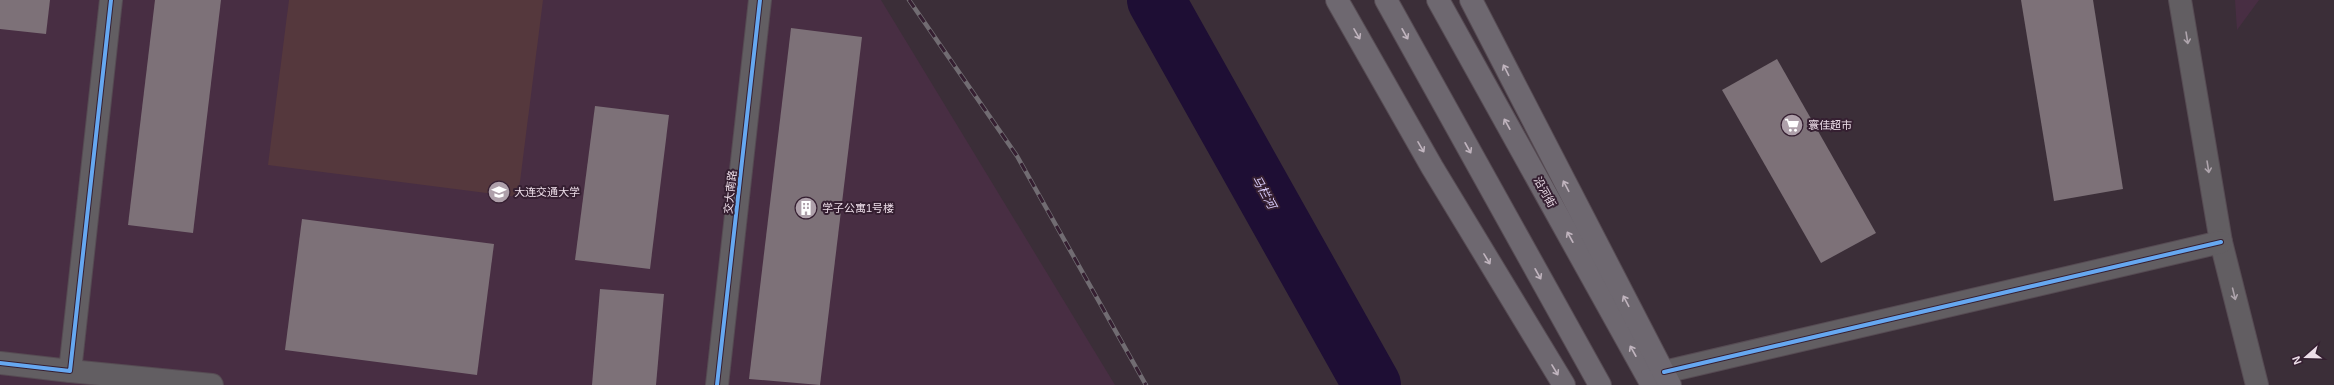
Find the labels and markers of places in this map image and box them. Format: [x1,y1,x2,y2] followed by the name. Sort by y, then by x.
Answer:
[1779,112,1805,138] supermarket icon: 寰佳超市
[1808,119,1852,131] place label: 寰佳超市
[486,179,512,205] school or university icon: 大连交通大学
[514,186,580,198] place label: 大连交通大学
[793,195,819,221] building icon: 学子公寓1号楼
[822,202,894,214] place label: 学子公寓1号楼

